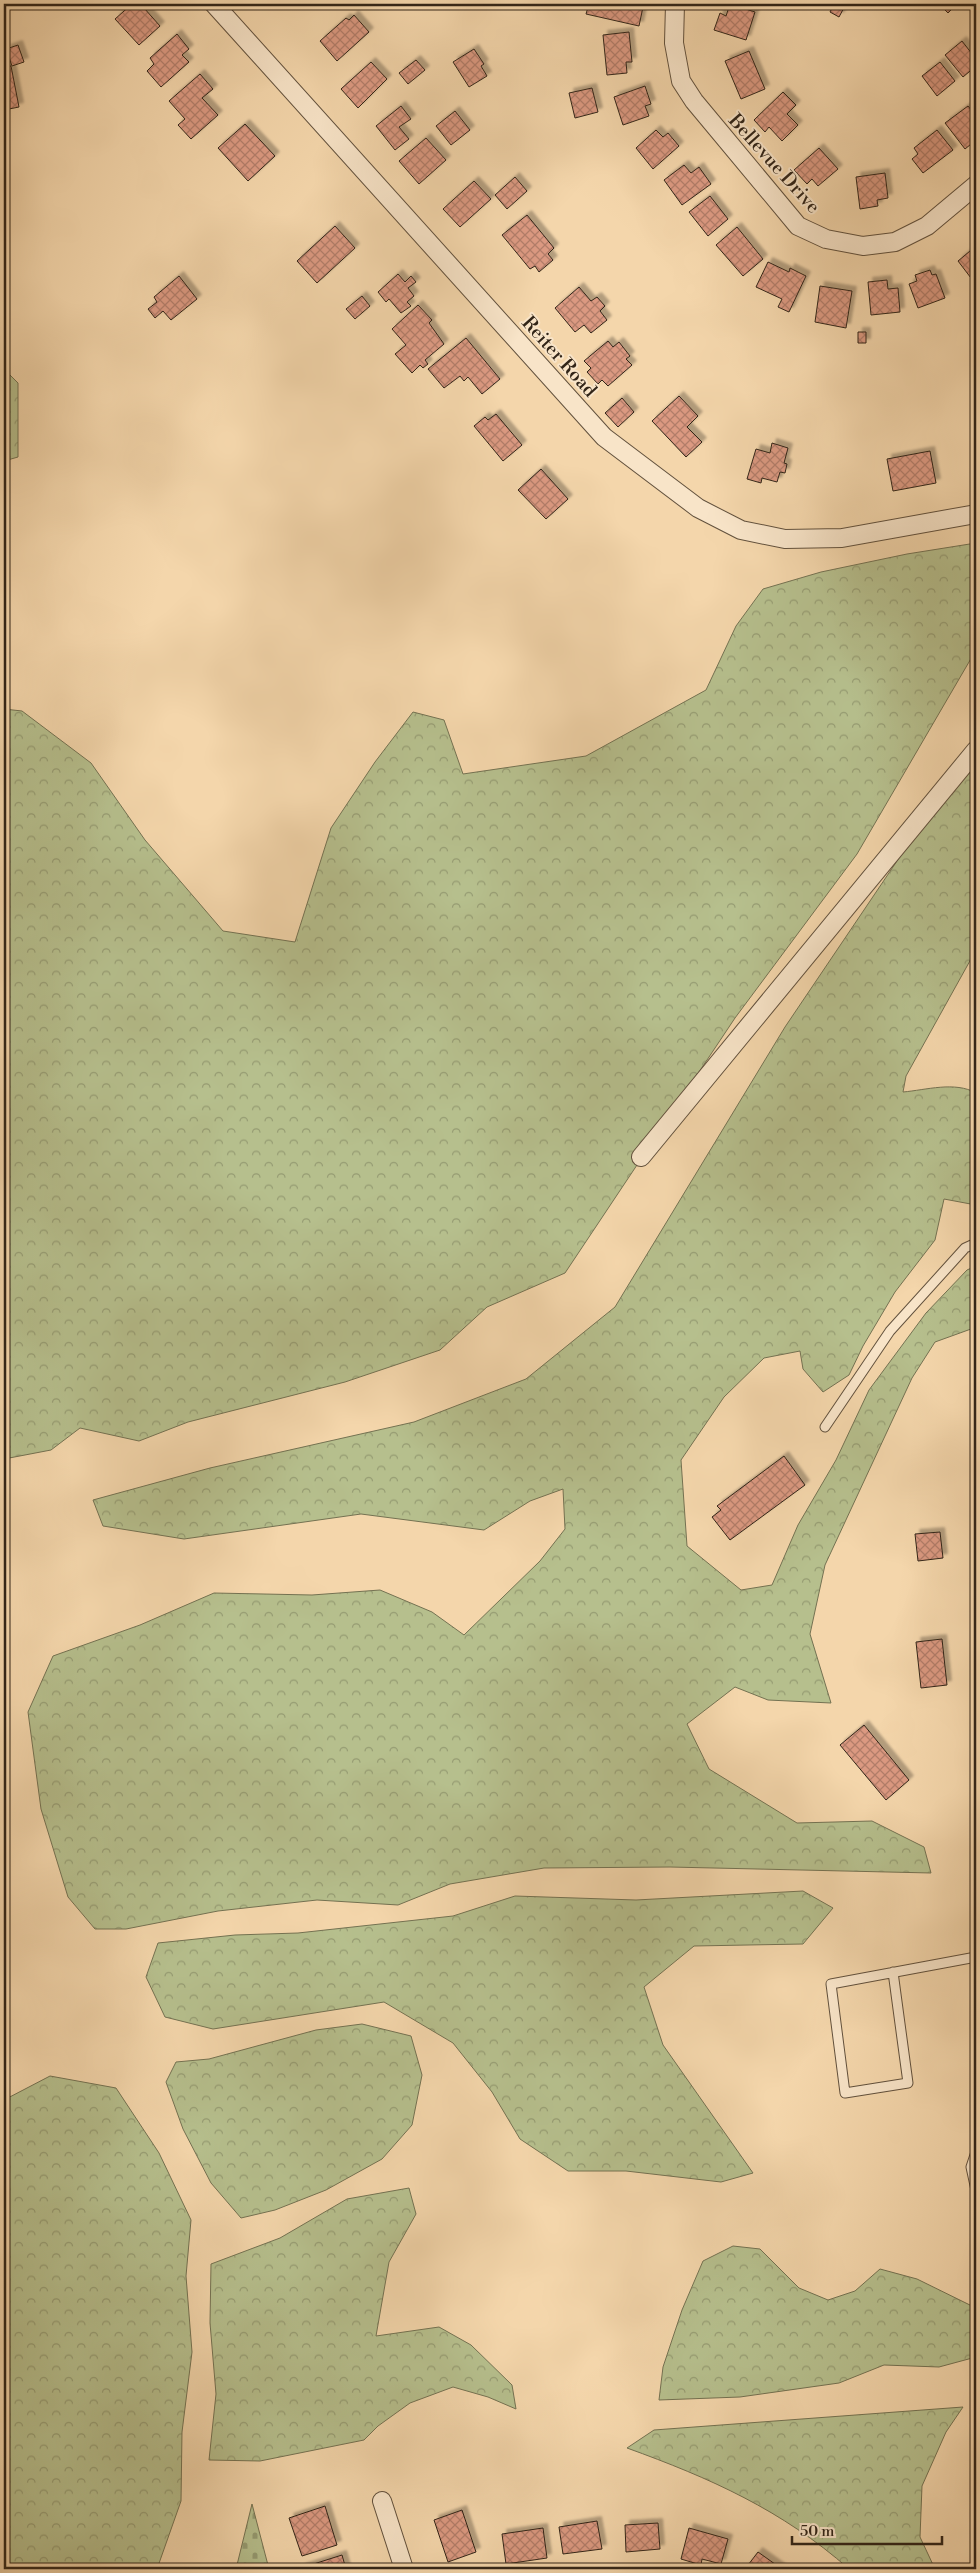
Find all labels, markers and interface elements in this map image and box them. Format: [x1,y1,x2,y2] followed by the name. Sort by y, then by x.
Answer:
[723,108,825,218] street label: Bellevue Drive
[517,311,602,402] street label: Reiter Road
[792,2513,942,2545] scale bar
[800,2522,834,2541] text: 50 m

